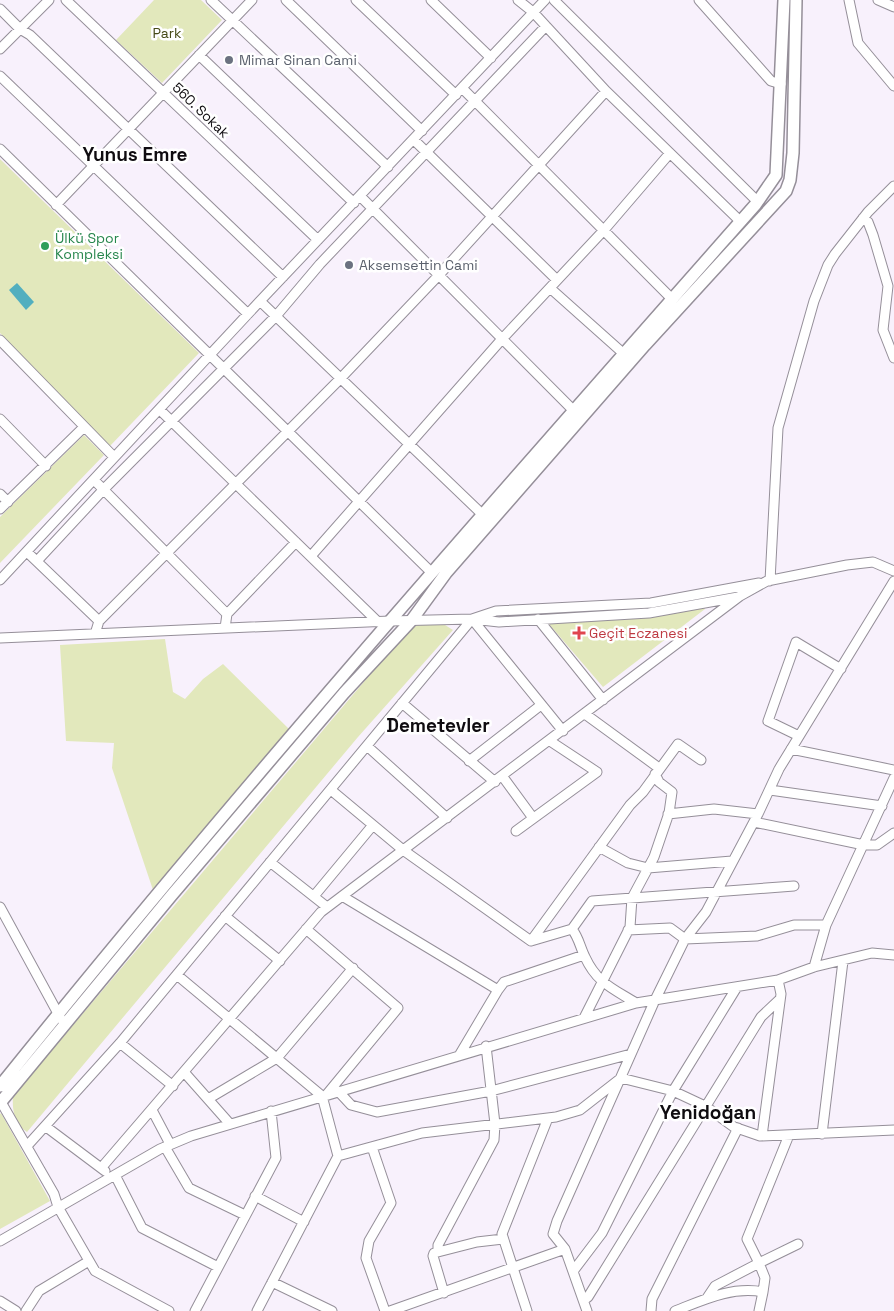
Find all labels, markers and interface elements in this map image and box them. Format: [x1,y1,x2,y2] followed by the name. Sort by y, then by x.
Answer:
[152,24,182,42] park label: Park
[239,51,357,69] place label: Mimar Sinan Cami
[223,54,235,66] marker: Mimar Sinan Cami
[169,78,234,142] street label: 560. Sokak
[82,142,188,167] district label: Yunus Emre
[55,229,123,263] place label: Ülkü Spor Kompleksi
[39,240,51,252] marker: Ülkü Spor Kompleksi
[359,256,478,274] place label: Aksemsettin Cami
[343,259,355,271] marker: Aksemsettin Cami
[589,624,687,642] place label: Geçit Eczanesi
[573,627,585,639] marker: Geçit Eczanesi
[386,713,490,738] district label: Demetevler
[660,1100,756,1125] district label: Yenidoğan

